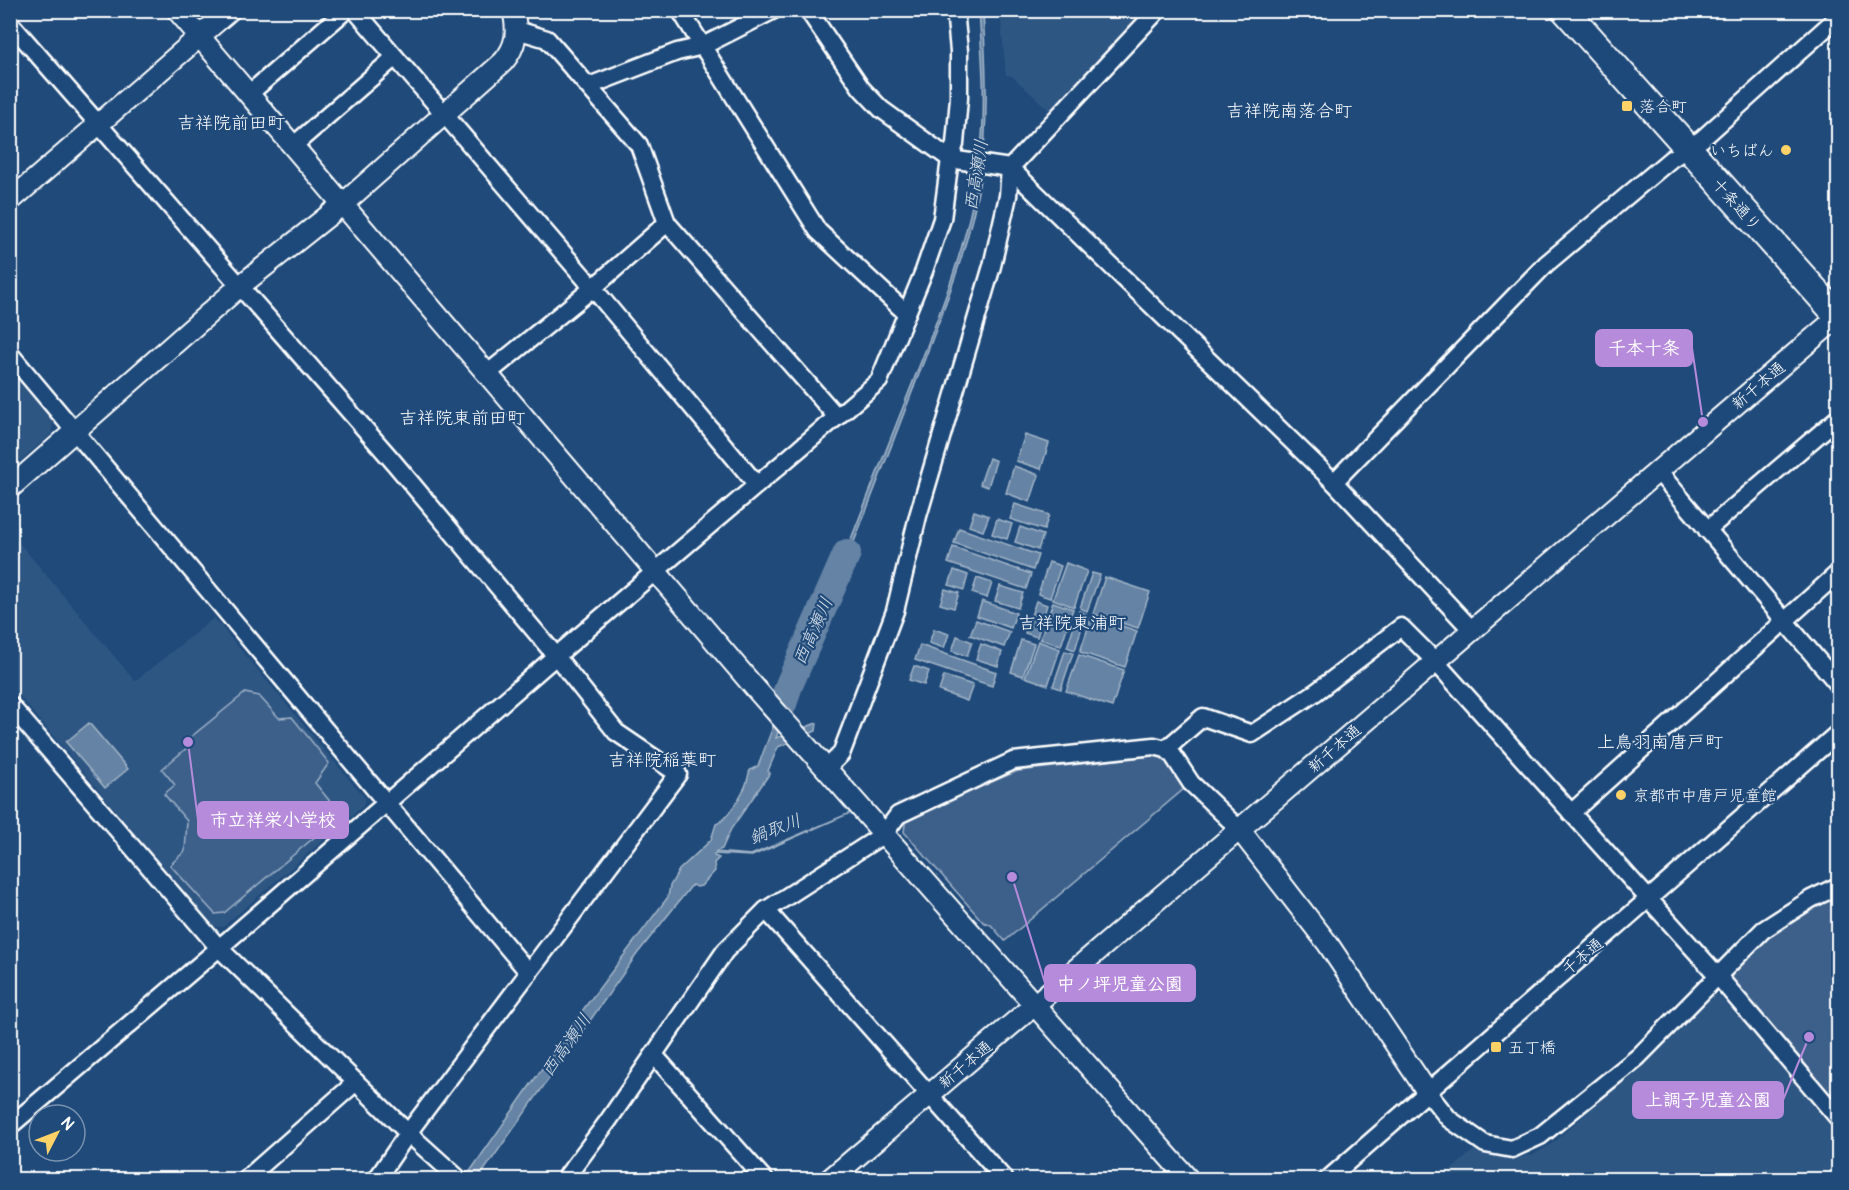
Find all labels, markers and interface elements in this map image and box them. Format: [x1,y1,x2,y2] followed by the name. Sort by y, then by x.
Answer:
[1639,97,1687,117] place label: 落合町
[1620,99,1634,113] marker: 落合町
[1226,100,1352,123] district label: 吉祥院南落合町
[177,112,285,135] district label: 吉祥院前田町
[960,138,993,212] water label: 西高瀬川
[1710,141,1774,161] place label: いちばん
[1779,143,1793,157] marker: いちばん
[1707,174,1765,235] street label: 十条通り
[1596,330,1692,366] callout: 千本十条
[1608,337,1680,360] text: 千本十条
[1728,358,1790,414] street label: 新千本通
[399,407,525,430] district label: 吉祥院東前田町
[788,594,839,669] water label: 西高瀬川
[1018,612,1126,635] district label: 吉祥院東浦町
[1304,720,1365,777] street label: 新千本通
[1597,731,1723,754] district label: 上鳥羽南唐戸町
[608,749,716,772] district label: 吉祥院稲葉町
[1633,786,1777,806] place label: 京都市中唐戸児童館
[1614,788,1628,802] marker: 京都市中唐戸児童館
[198,802,348,838] callout: 市立祥栄小学校
[210,809,336,832] text: 市立祥栄小学校
[746,809,805,850] water label: 鍋取川
[1558,934,1607,980] street label: 千本通
[1045,965,1195,1001] callout: 中ノ坪児童公園
[1057,973,1183,996] text: 中ノ坪児童公園
[536,1009,596,1081] water label: 西高瀬川
[935,1037,997,1093] street label: 新千本通
[1508,1038,1556,1058] place label: 五丁橋
[1489,1040,1503,1054] marker: 五丁橋
[1633,1082,1783,1118] callout: 上調子児童公園
[1645,1089,1771,1112] text: 上調子児童公園
[27,1103,87,1163] north arrow
[56,1113,79,1134] text: N

